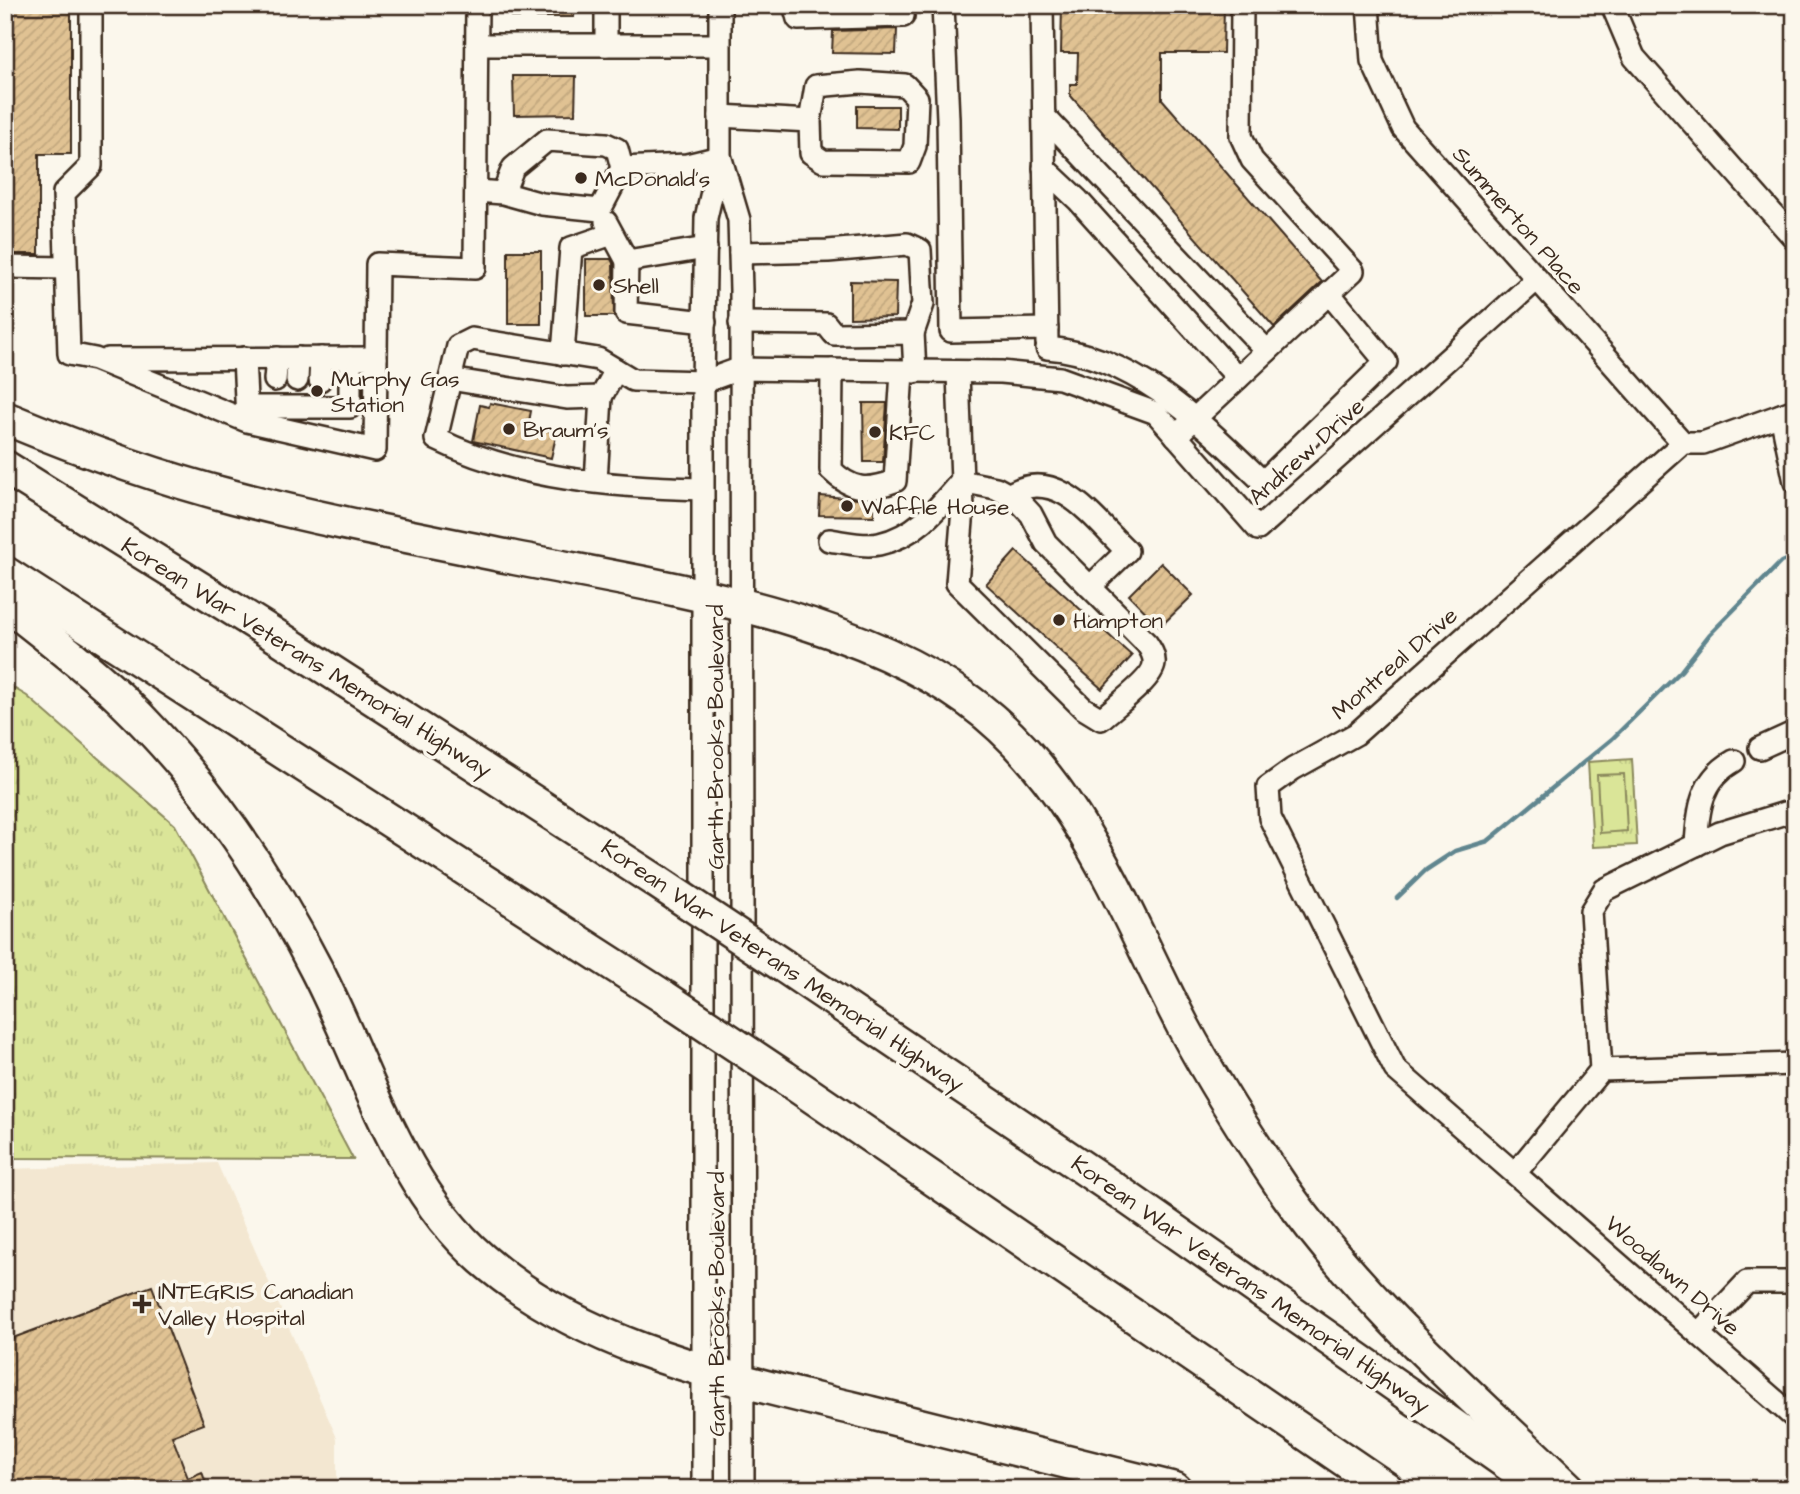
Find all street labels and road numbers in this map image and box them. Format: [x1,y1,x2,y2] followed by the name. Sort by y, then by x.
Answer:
[1445,139,1592,302] street label: Summerton Place
[1242,391,1372,513] street label: Andrew Drive
[115,530,498,787] street label: Korean War Veterans Memorial Highway
[1325,600,1465,728] street label: Montreal Drive
[700,604,732,870] street label: Garth Brooks Boulevard
[594,832,971,1101] street label: Korean War Veterans Memorial Highway
[1064,1148,1437,1423] street label: Korean War Veterans Memorial Highway
[701,1171,733,1437] street label: Garth Brooks Boulevard
[1598,1208,1747,1343] street label: Woodlawn Drive

